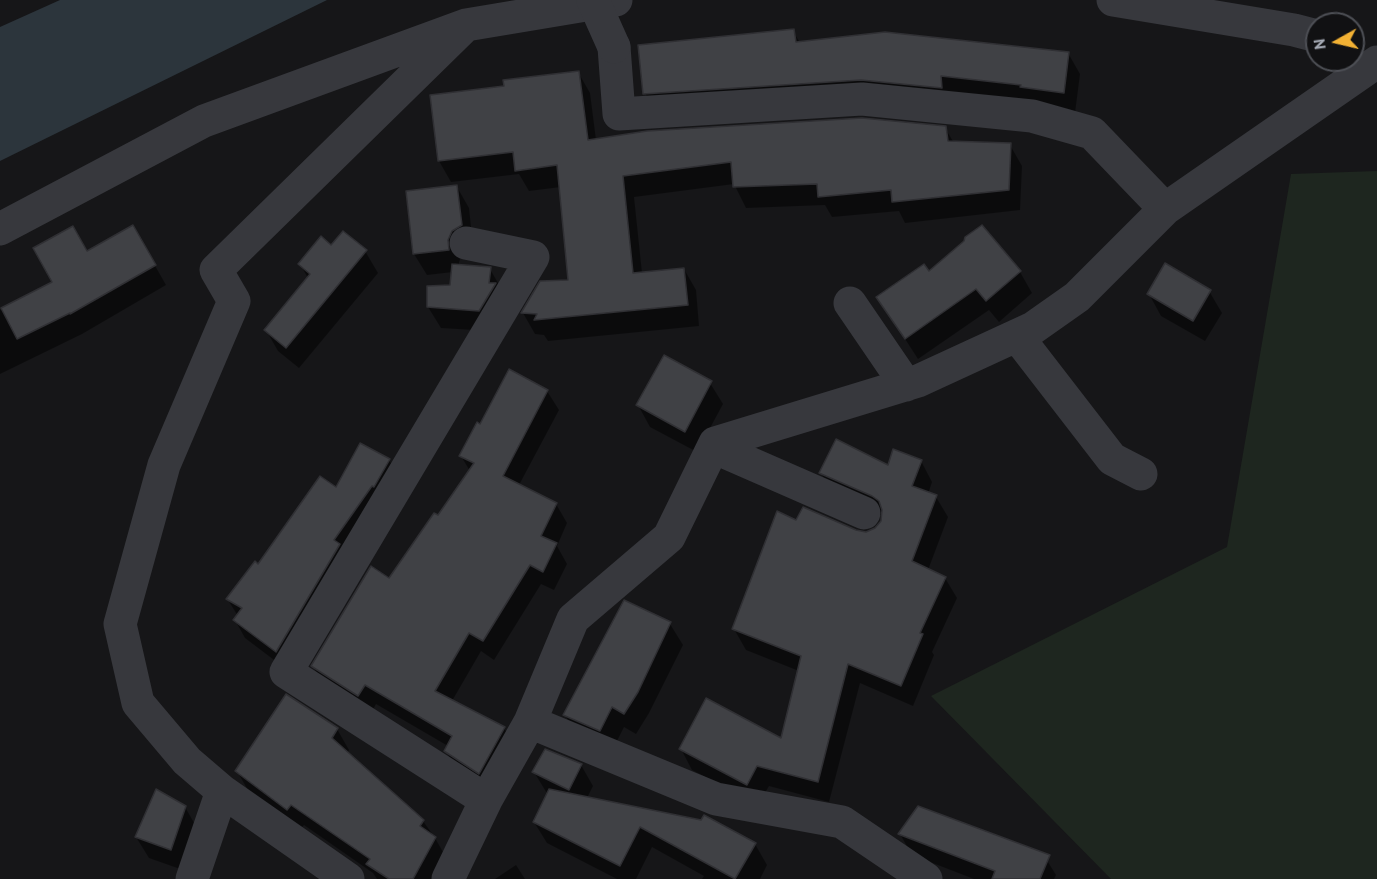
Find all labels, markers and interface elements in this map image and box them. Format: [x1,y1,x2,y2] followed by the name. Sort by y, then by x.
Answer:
[1305,12,1365,72] north arrow
[1309,38,1330,51] text: N

